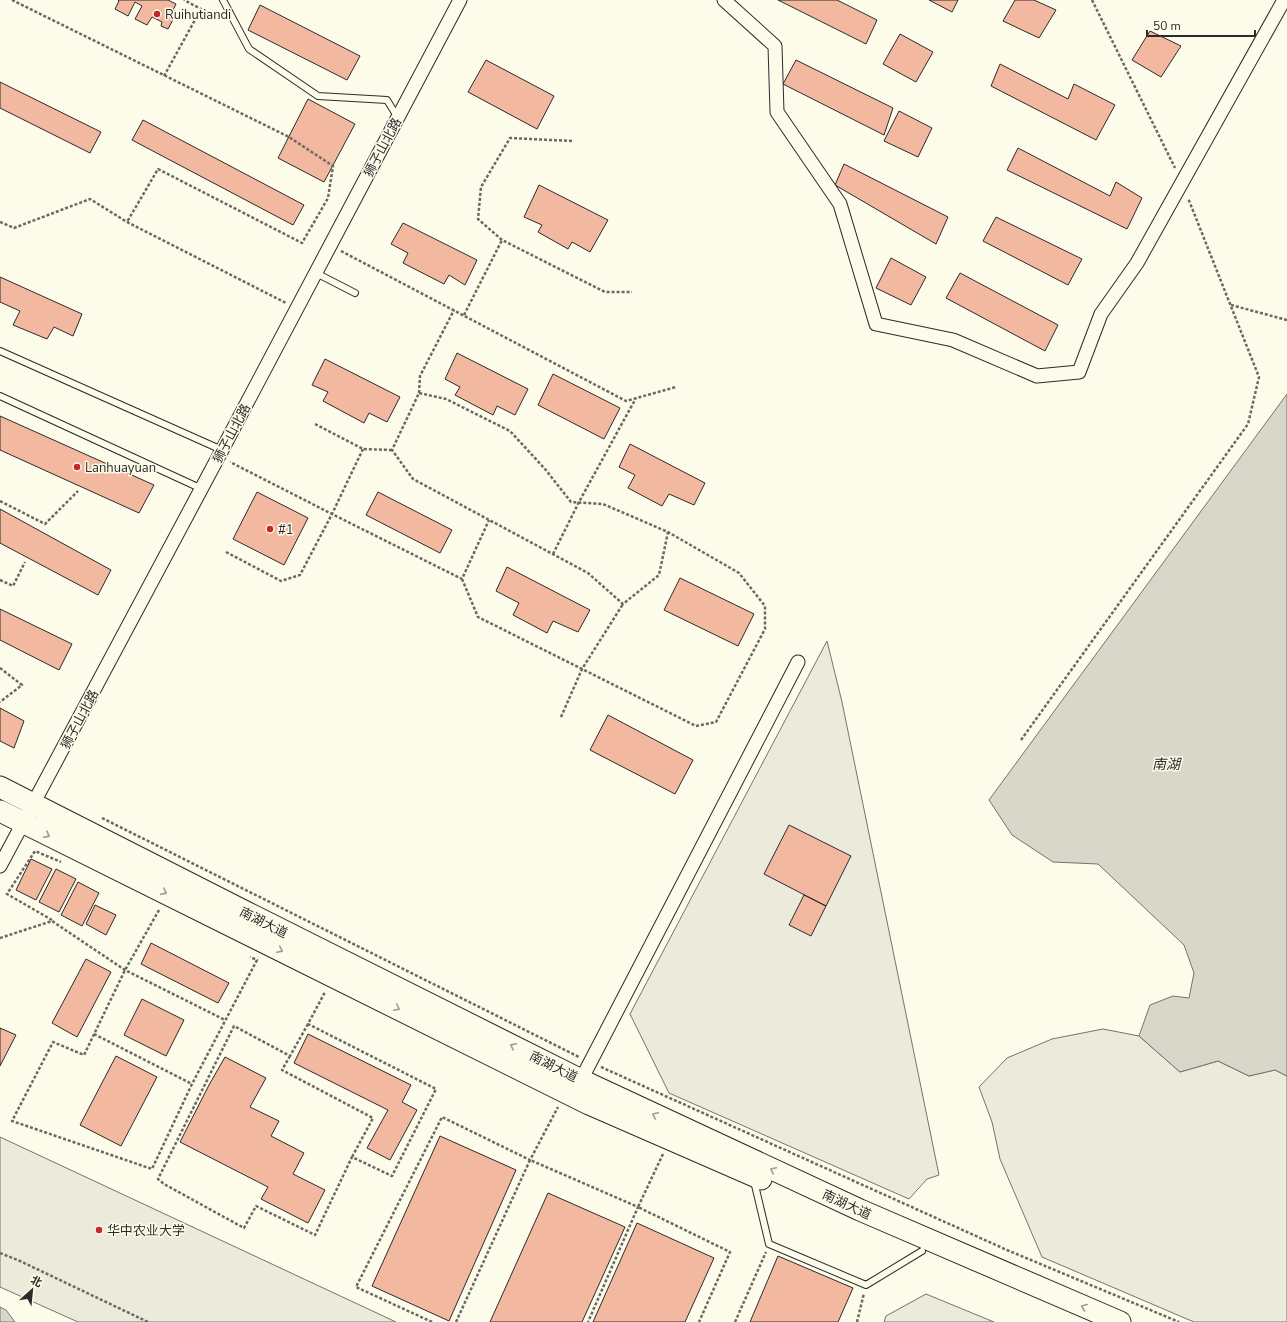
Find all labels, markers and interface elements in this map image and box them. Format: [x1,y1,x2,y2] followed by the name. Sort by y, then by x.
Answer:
[165,6,231,24] place label: Ruihutiandi
[152,9,162,19] marker: Ruihutiandi
[1147,12,1255,38] scale bar
[1153,18,1181,34] text: 50 m
[360,115,406,180] street label: 狮子山北路
[209,401,255,466] street label: 狮子山北路
[85,459,156,477] place label: Lanhuayuan
[72,462,82,472] marker: Lanhuayuan
[278,521,294,539] place label: #1
[265,524,275,534] marker: #1
[57,687,103,752] street label: 狮子山北路
[1152,755,1182,774] water label: 南湖
[43,830,51,837] one-way arrow
[160,887,167,895] one-way arrow
[236,903,291,943] street label: 南湖大道
[276,945,283,953] one-way arrow
[392,1003,400,1011] one-way arrow
[510,1043,517,1051] one-way arrow
[526,1047,581,1087] street label: 南湖大道
[652,1112,659,1120] one-way arrow
[770,1167,777,1175] one-way arrow
[819,1186,874,1224] street label: 南湖大道
[107,1222,185,1240] place label: 华中农业大学
[94,1225,104,1235] marker: 华中农业大学
[12,1270,52,1310] north arrow
[28,1272,45,1291] text: 北
[1081,1303,1088,1311] one-way arrow

